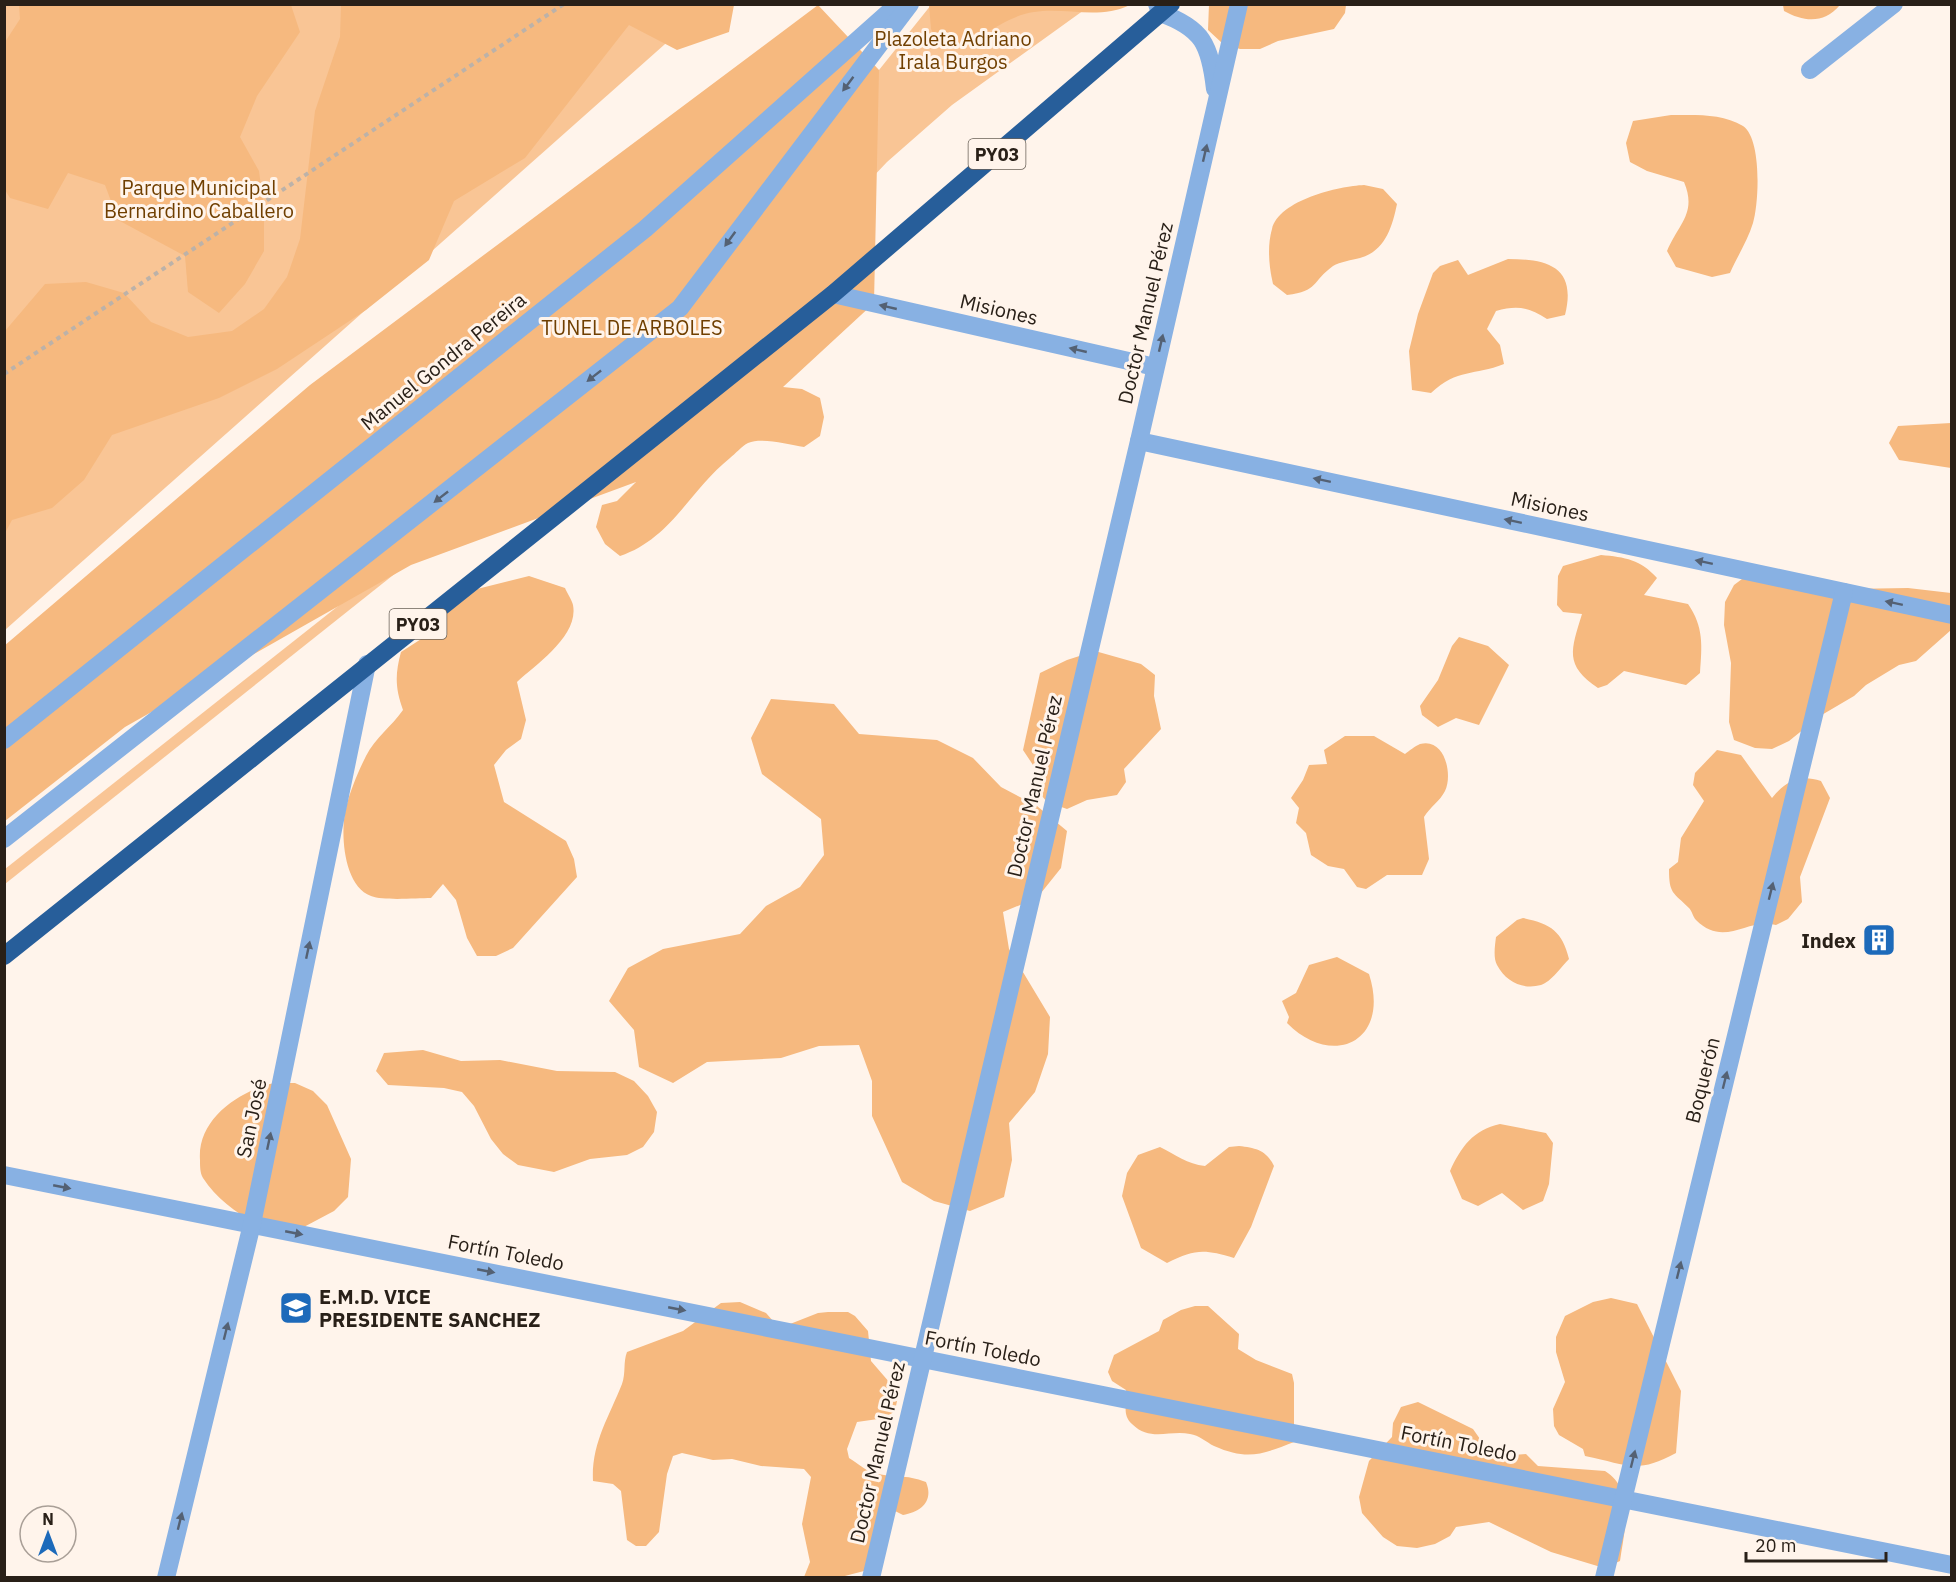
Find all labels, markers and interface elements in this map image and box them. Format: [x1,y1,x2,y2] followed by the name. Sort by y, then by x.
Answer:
[874,25,1032,75] park label: Plazoleta Adriano Irala Burgos
[842,76,854,91] one-way arrow
[968,139,1026,169] road number: PY03
[1200,144,1210,162] one-way arrow
[104,174,294,224] park label: Parque Municipal Bernardino Caballero
[1111,219,1179,407] street label: Doctor Manuel Pérez
[724,231,736,247] one-way arrow
[355,286,532,436] street label: Manuel Gondra Pereira
[957,287,1041,331] street label: Misiones
[878,301,897,311] one-way arrow
[541,314,723,341] park label: TUNEL DE ARBOLES
[1157,333,1166,352] one-way arrow
[1069,344,1087,354] one-way arrow
[586,370,602,383] one-way arrow
[1313,475,1332,484] one-way arrow
[1508,485,1592,527] street label: Misiones
[433,490,448,502] one-way arrow
[1503,516,1522,525] one-way arrow
[1694,557,1713,566] one-way arrow
[1885,598,1904,607] one-way arrow
[390,609,446,639] road number: PY03
[1000,692,1068,880] street label: Doctor Manuel Pérez
[1766,882,1776,900] one-way arrow
[1861,922,1897,958] building icon: Index
[1801,927,1856,954] place label: Index
[304,941,314,959] one-way arrow
[1678,1034,1726,1126] street label: Boquerón
[1720,1071,1730,1090] one-way arrow
[229,1076,273,1160] street label: San José
[265,1132,275,1151] one-way arrow
[53,1182,71,1192] one-way arrow
[446,1227,566,1277] street label: Fortín Toledo
[285,1229,304,1238] one-way arrow
[1674,1261,1684,1279] one-way arrow
[476,1267,495,1276] one-way arrow
[319,1283,540,1333] place label: E.M.D. VICE PRESIDENTE SANCHEZ
[278,1290,314,1326] school or university icon: E.M.D. VICE PRESIDENTE SANCHEZ
[667,1305,686,1314] one-way arrow
[222,1322,232,1341] one-way arrow
[923,1323,1043,1373] street label: Fortín Toledo
[843,1358,911,1546] street label: Doctor Manuel Pérez
[1399,1418,1519,1468] street label: Fortín Toledo
[1628,1450,1638,1469] one-way arrow
[18,1504,78,1564] north arrow
[42,1509,54,1529] text: N
[175,1512,185,1530] one-way arrow
[1746,1525,1886,1563] scale bar
[1755,1534,1797,1557] text: 20 m

